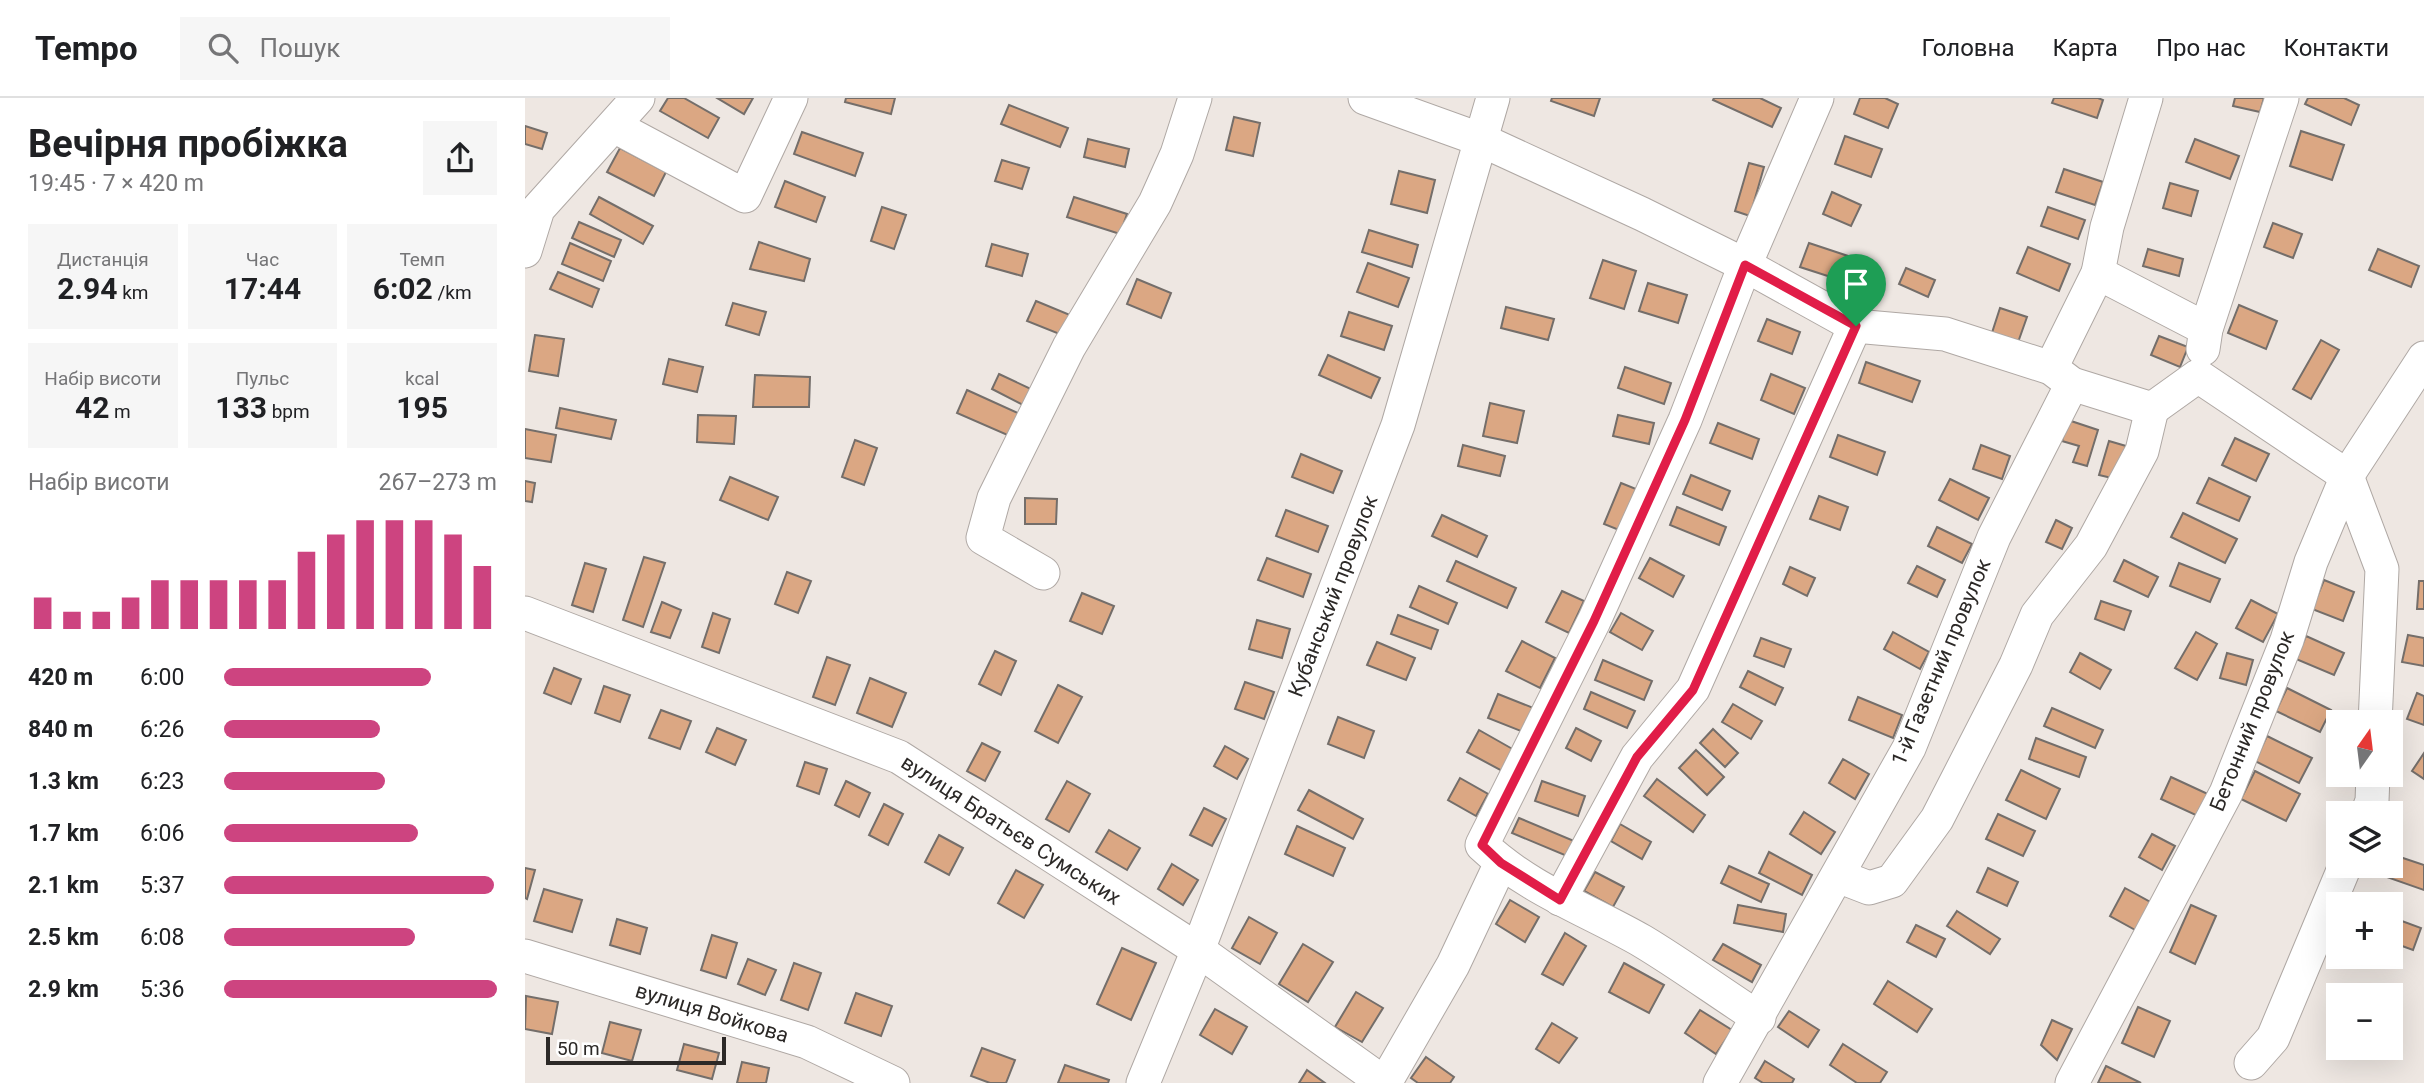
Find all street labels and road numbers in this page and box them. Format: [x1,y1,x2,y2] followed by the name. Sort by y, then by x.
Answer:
[1283,491,1383,700] street label: Кубанський провулок
[1887,555,1996,769] street label: 1-й Газетний провулок
[2205,627,2299,815] street label: Бетонний провулок
[897,750,1125,910] street label: вулиця Братьєв Сумських
[633,978,791,1048] street label: вулиця Войкова

